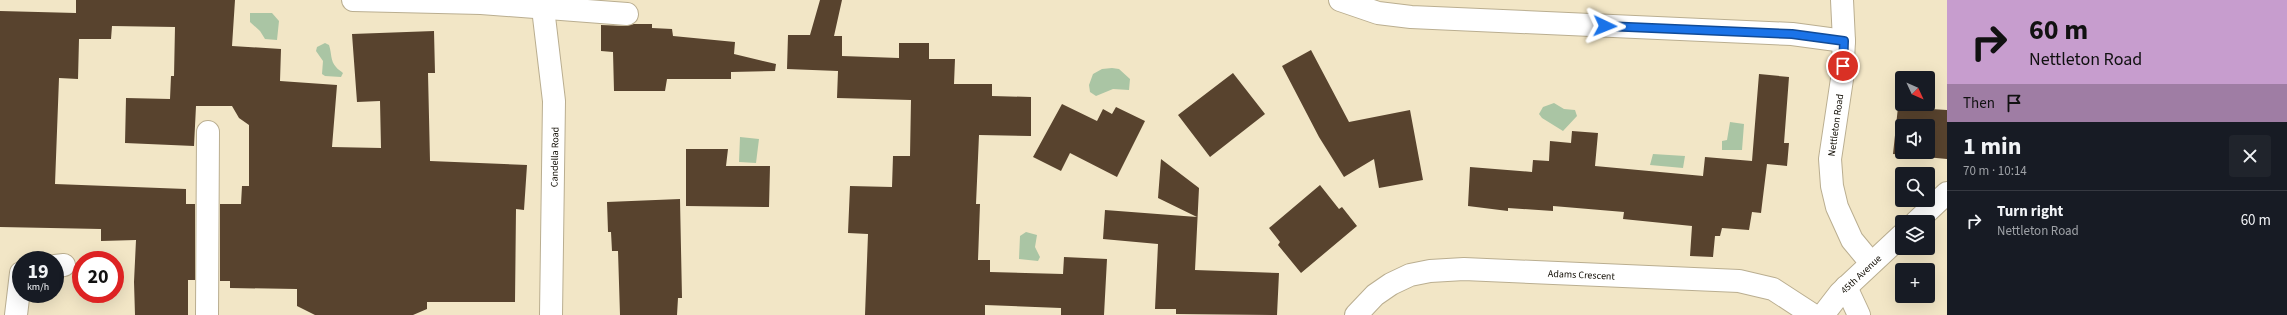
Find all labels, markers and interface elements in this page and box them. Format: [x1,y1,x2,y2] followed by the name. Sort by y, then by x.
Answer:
[1584,5,1626,47] position arrow
[2029,10,2088,50] text: 60 m
[1963,16,2015,68] icon: right
[2029,47,2142,72] text: Nettleton Road
[1826,49,1860,83] pin
[1832,55,1854,77] icon: arrive
[1895,71,1935,111] north arrow
[1895,71,1935,303] map controls
[2003,92,2025,114] icon: arrive
[1825,93,1847,157] street label: Nettleton Road
[1963,93,1995,114] text: Then
[1895,119,1935,159] button: sound
[547,127,563,187] street label: Candella Road
[1963,129,2021,164] text: 1 min
[2229,135,2271,177] button: close
[1963,162,2027,180] text: 70 m · 10:14
[1895,167,1935,207] button: search
[1997,201,2063,222] text: Turn right
[1963,210,1985,232] icon: right
[2241,210,2271,231] text: 60 m
[1895,215,1935,255] button: layers
[1997,222,2079,240] text: Nettleton Road
[72,251,124,303] speed limit sign: 20
[1838,252,1885,297] street label: 45th Avenue
[27,258,49,286] text: 19
[1895,263,1935,303] button: +
[1548,267,1616,284] street label: Adams Crescent
[27,280,49,294] text: km/h

